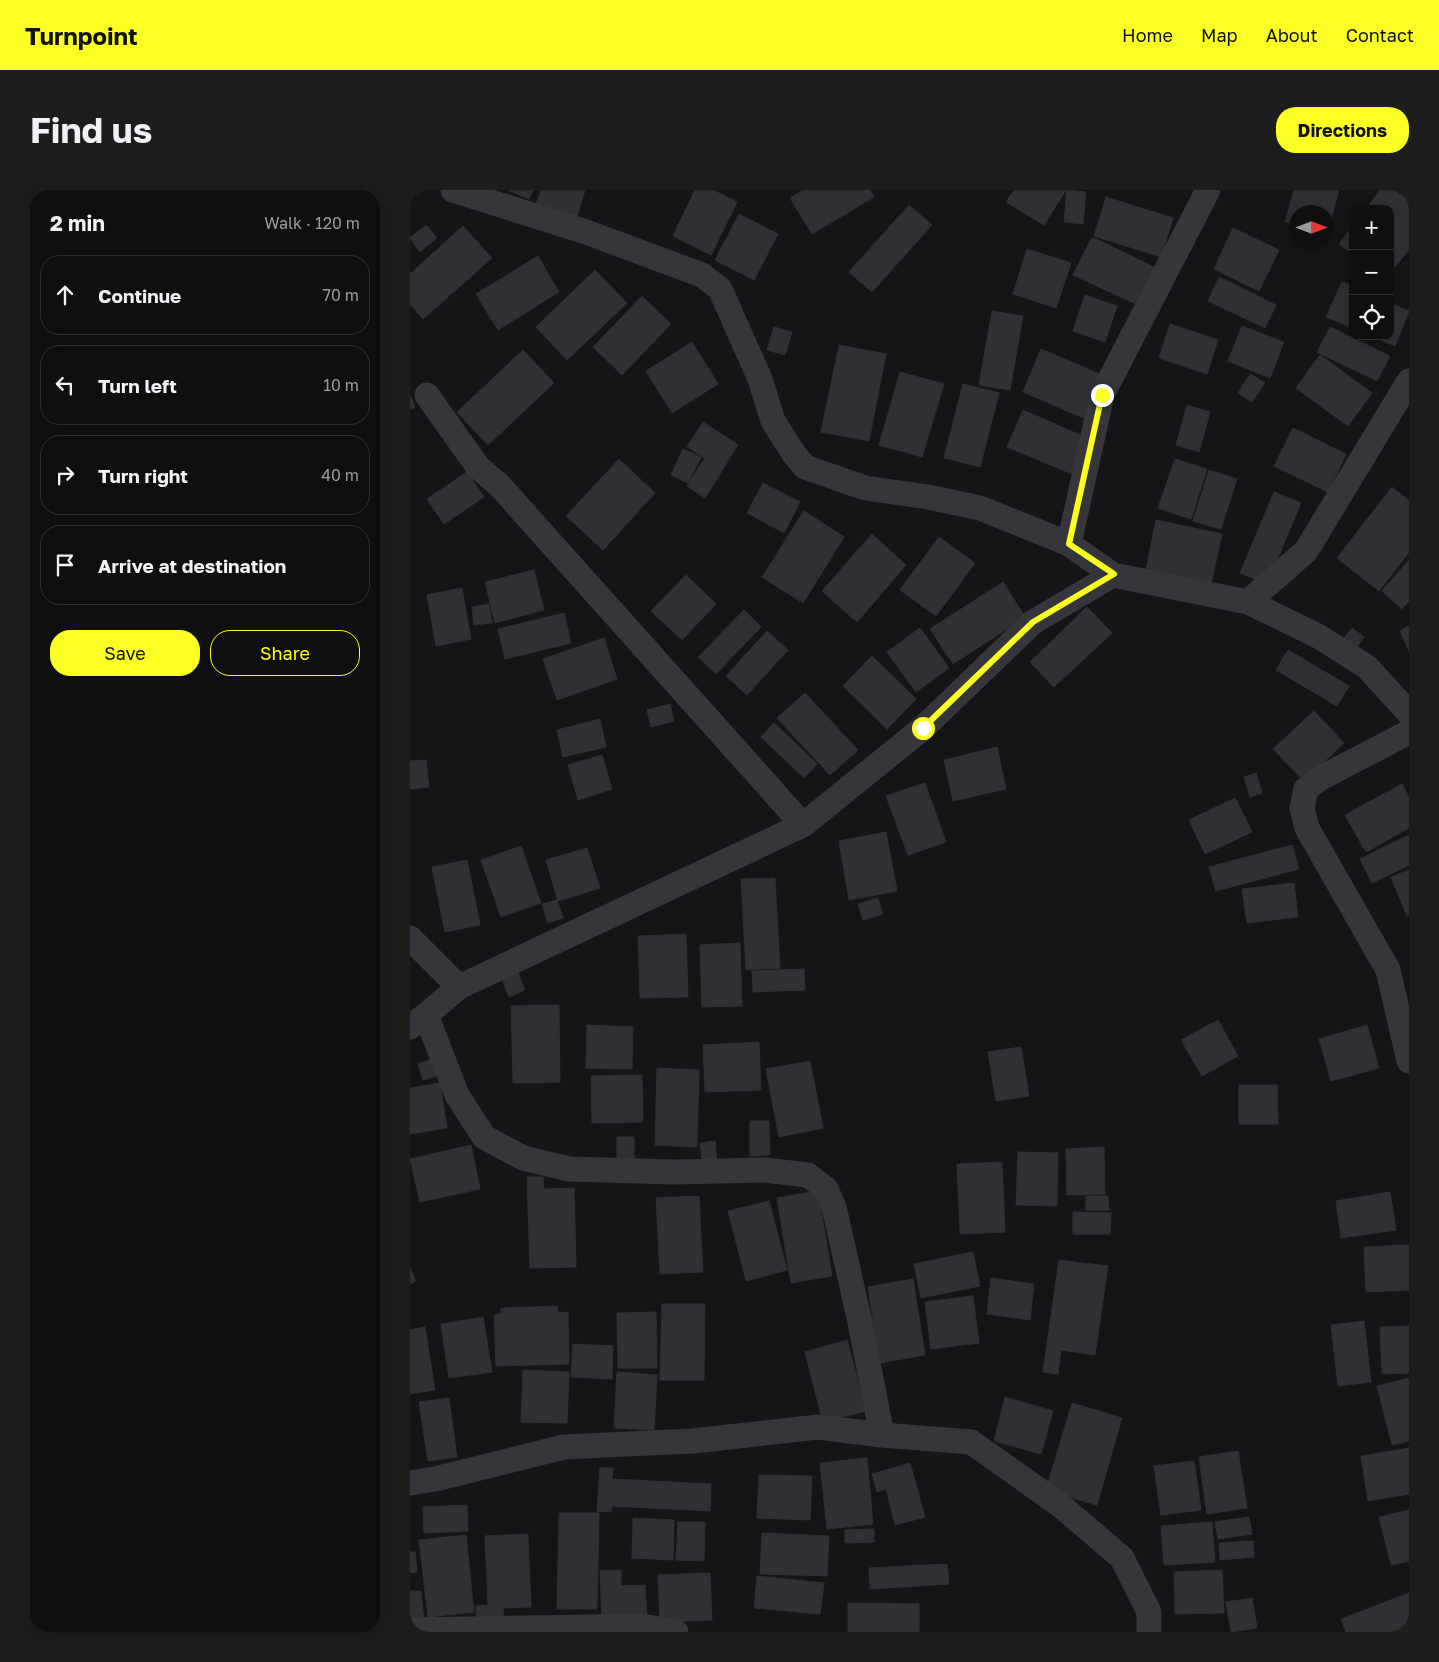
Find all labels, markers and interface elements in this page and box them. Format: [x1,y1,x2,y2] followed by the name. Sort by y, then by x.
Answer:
[25,21,138,50] text: Turnpoint
[1122,24,1173,46] text: Home
[1201,24,1238,46] text: Map
[1266,24,1318,46] text: About
[1346,24,1414,46] text: Contact
[1276,107,1409,153] button: Directions
[30,109,152,151] text: Find us
[1289,205,1334,250] north arrow
[1349,205,1394,340] map controls
[1349,205,1394,250] button: +
[50,210,105,236] text: 2 min
[264,213,360,233] text: Walk · 120 m
[1349,250,1394,295] button: −
[51,281,79,309] icon: ahead
[98,284,181,307] text: Continue
[322,285,359,305] text: 70 m
[1349,295,1394,340] button: locate
[51,371,79,399] icon: left
[98,374,177,397] text: Turn left
[323,375,359,395] text: 10 m
[1091,384,1114,407] route end
[51,461,79,489] icon: right
[98,464,188,487] text: Turn right
[321,465,359,485] text: 40 m
[51,551,79,579] icon: arrive
[98,554,286,577] text: Arrive at destination
[50,630,200,676] button: Save
[210,630,360,676] button: Share
[912,717,935,740] route start

